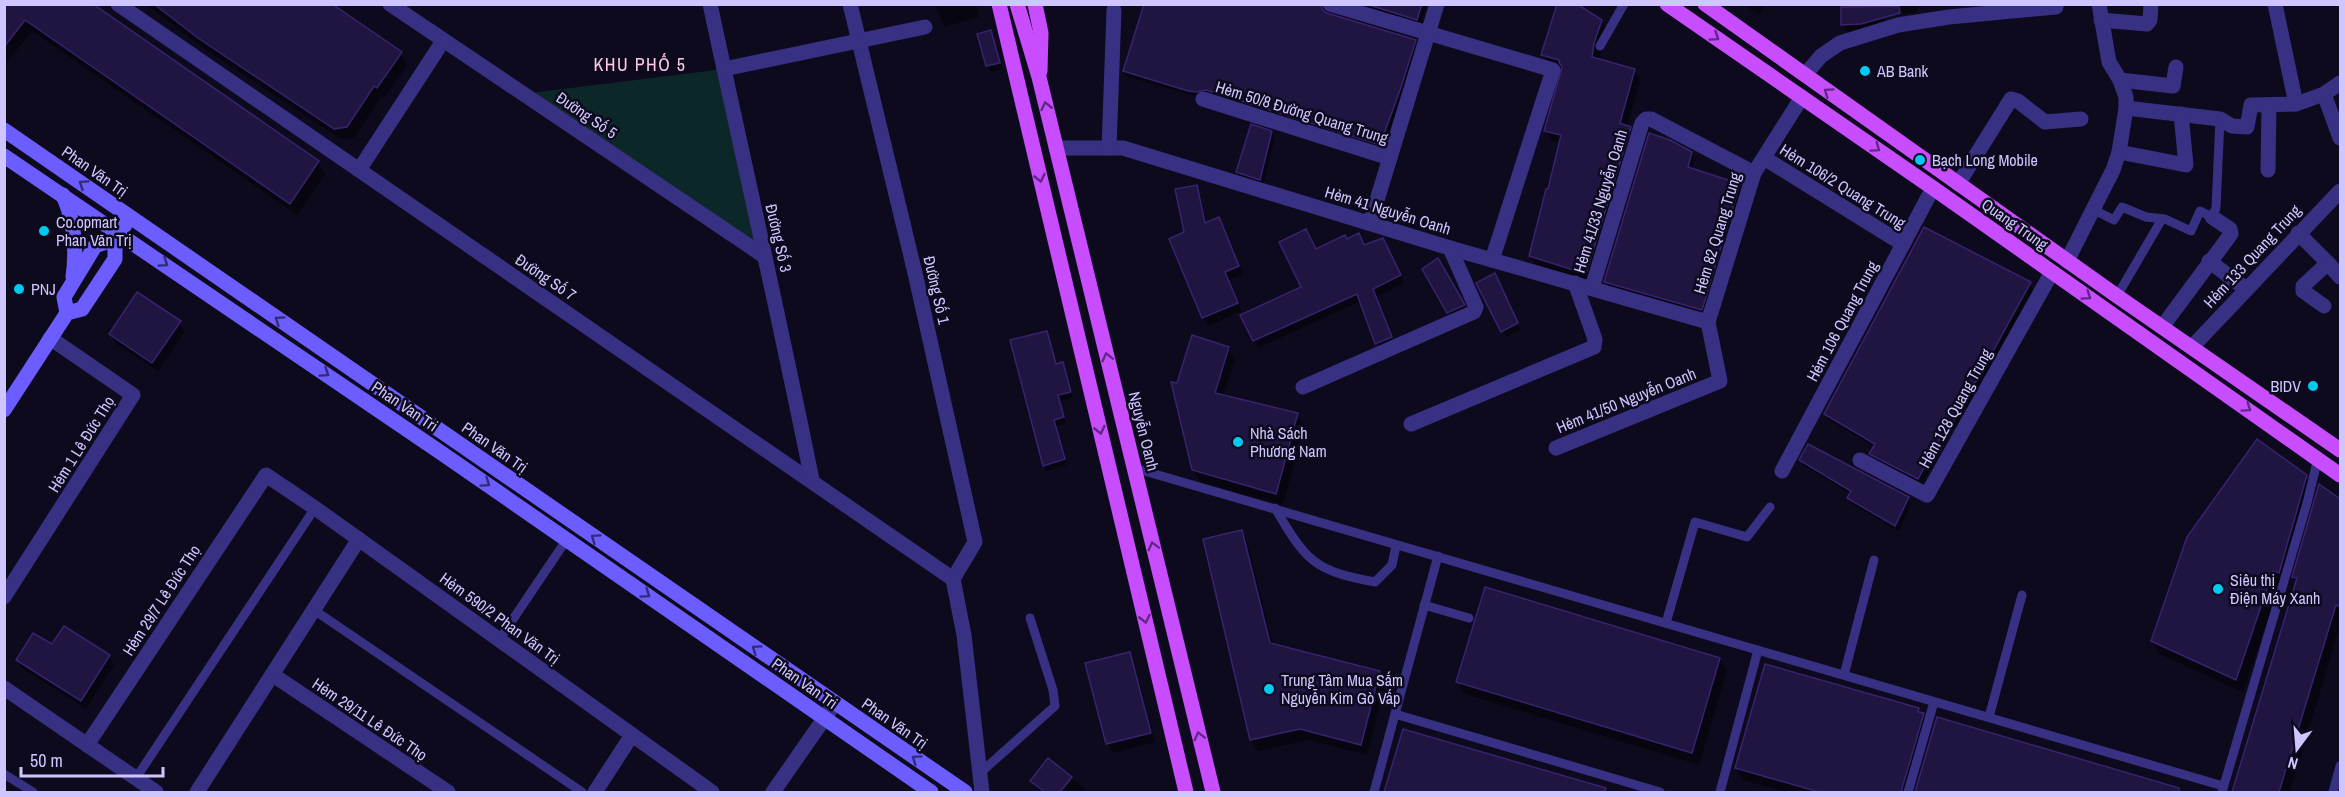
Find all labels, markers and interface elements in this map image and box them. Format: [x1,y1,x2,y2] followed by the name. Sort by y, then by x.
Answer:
[1709,30,1720,41] one-way arrow
[593,52,687,77] district label: KHU PHỐ 5
[1876,60,1928,82] place label: AB Bank
[1858,64,1872,78] marker: AB Bank
[1213,75,1392,149] street label: Hẻm 50/8 Đường Quang Trung
[552,87,622,143] street label: Đường Số 5
[1823,88,1834,99] one-way arrow
[1041,101,1054,111] one-way arrow
[1568,127,1632,275] street label: Hẻm 41/33 Nguyễn Oanh
[1776,138,1911,234] street label: Hẻm 106/2 Quang Trung
[58,140,132,202] street label: Phan Văn Trị
[1869,141,1880,152] one-way arrow
[1932,149,2038,171] place label: Bạch Long Mobile
[1913,153,1927,167] marker: Bạch Long Mobile
[1688,169,1746,297] street label: Hẻm 82 Quang Trung
[1033,173,1046,183] one-way arrow
[78,180,89,191] one-way arrow
[1322,180,1454,240] street label: Hẻm 41 Nguyễn Oanh
[1977,193,2053,255] street label: Quang Trung
[2198,199,2306,312] street label: Hẻm 133 Quang Trung
[760,202,798,274] street label: Đường Số 3
[56,211,132,251] place label: Co.opmart Phan Văn Trị
[37,224,51,238] marker: Co.opmart Phan Văn Trị
[511,249,581,305] street label: Đường Số 7
[918,254,956,327] street label: Đường Số 1
[157,256,168,267] one-way arrow
[1801,256,1883,385] street label: Hẻm 106 Quang Trung
[31,278,56,300] place label: PNJ
[12,282,26,296] marker: PNJ
[2080,289,2091,300] one-way arrow
[275,316,286,327] one-way arrow
[1913,344,1997,472] street label: Hẻm 128 Quang Trung
[1102,352,1115,362] one-way arrow
[1553,362,1699,438] street label: Hẻm 41/50 Nguyễn Oanh
[318,366,329,377] one-way arrow
[2270,375,2301,397] place label: BIDV
[367,376,443,436] street label: Phan Van Tri
[2306,379,2320,393] marker: BIDV
[1124,389,1164,473] street label: Nguyễn Oanh
[43,392,119,496] street label: Hẻm 1 Lê Đức Thọ
[2240,401,2251,412] one-way arrow
[458,416,532,478] street label: Phan Văn Trị
[1250,422,1327,462] place label: Nhà Sách Phương Nam
[1092,424,1105,434] one-way arrow
[1231,435,1245,449] marker: Nhà Sách Phương Nam
[479,476,490,487] one-way arrow
[591,534,602,545] one-way arrow
[117,540,205,660] street label: Hẻm 29/7 Lê Đức Thọ
[1148,541,1161,551] one-way arrow
[435,567,565,669] street label: Hẻm 590/2 Phan Văn Trị
[2230,569,2320,609] place label: Siêu thị Điện Máy Xanh
[2211,582,2225,596] marker: Siêu thị Điện Máy Xanh
[639,587,650,598] one-way arrow
[1137,614,1150,624] one-way arrow
[751,645,762,656] one-way arrow
[768,652,842,714] street label: Phan Van Tri
[1281,669,1403,709] place label: Trung Tâm Mua Sắm Nguyễn Kim Gò Vấp
[308,672,432,766] street label: Hẻm 29/11 Lê Đức Thọ
[1262,682,1276,696] marker: Trung Tâm Mua Sắm Nguyễn Kim Gò Vấp
[858,692,932,754] street label: Phan Văn Trị
[2267,719,2327,779] north arrow
[1194,731,1207,741] one-way arrow
[21,740,164,778] scale bar
[30,748,63,773] text: 50 m
[2285,752,2300,775] text: N
[912,755,923,766] one-way arrow

